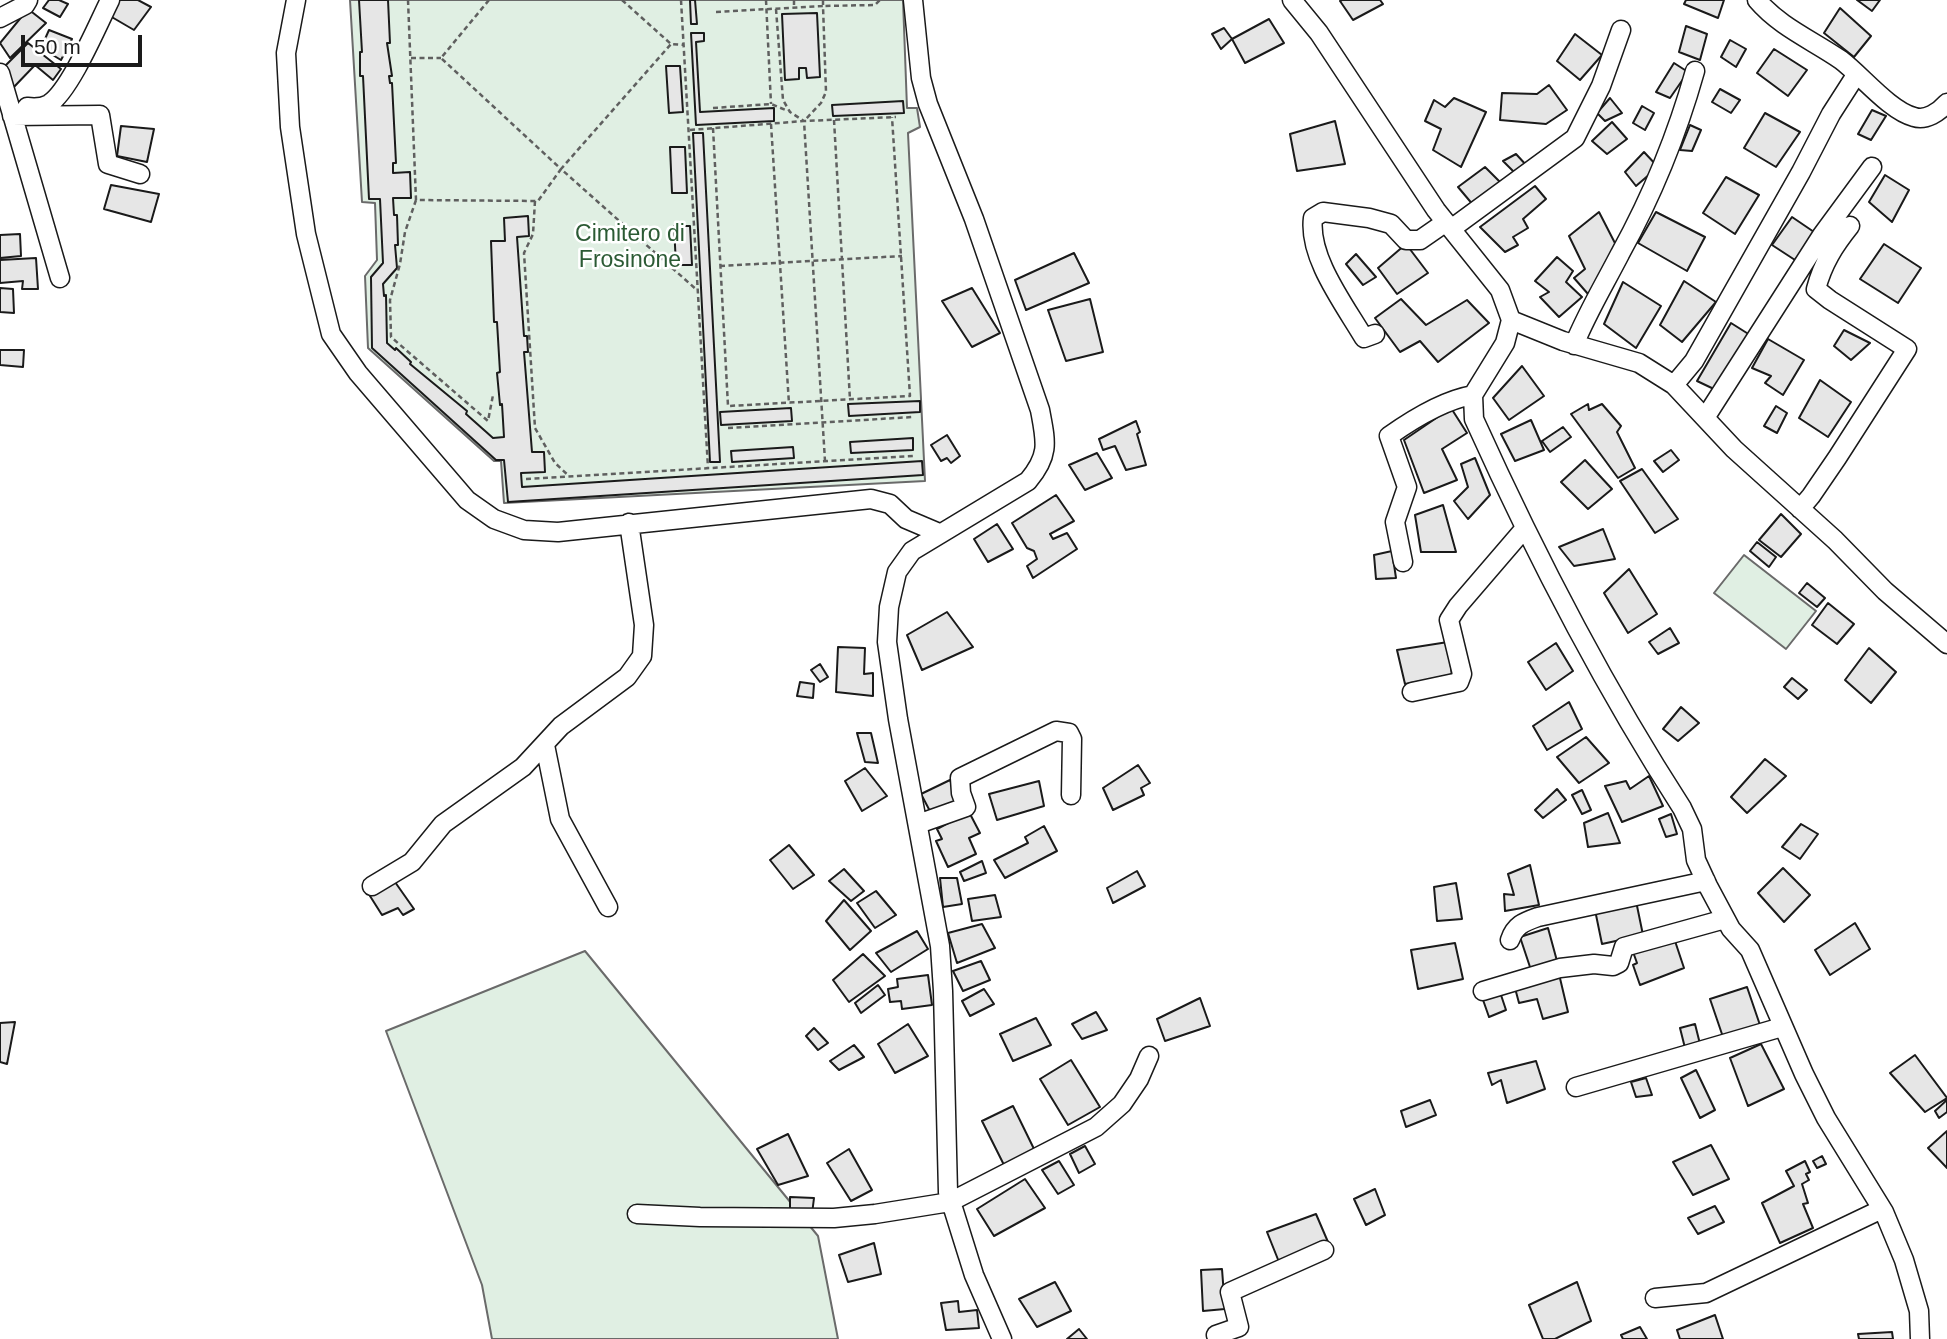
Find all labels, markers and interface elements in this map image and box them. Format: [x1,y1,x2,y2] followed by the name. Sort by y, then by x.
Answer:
[24,21,145,65] scale bar
[34,35,81,58] text: 50 m
[575,221,685,275] park label: Cimitero di Frosinone

